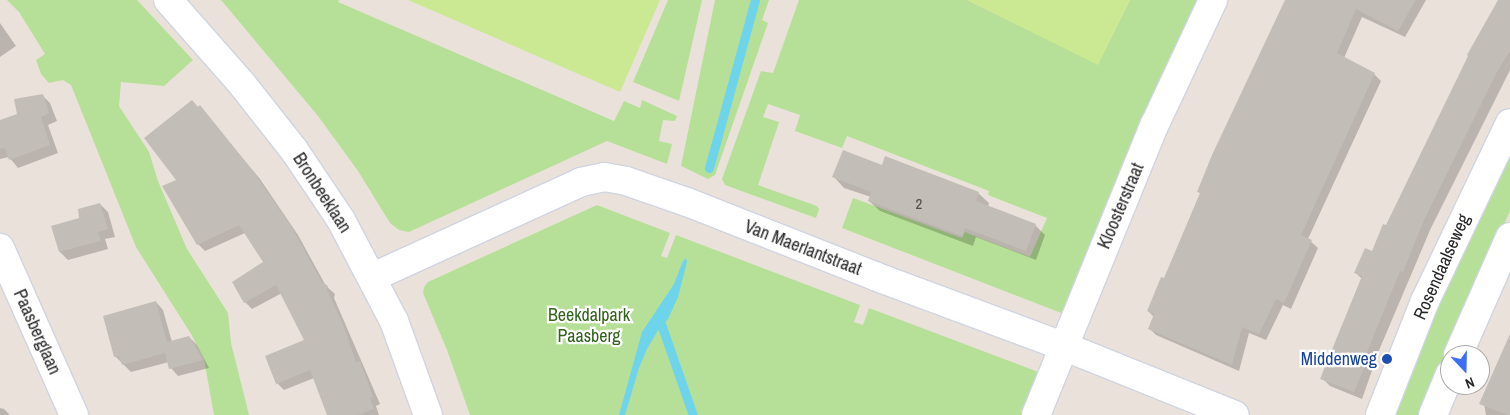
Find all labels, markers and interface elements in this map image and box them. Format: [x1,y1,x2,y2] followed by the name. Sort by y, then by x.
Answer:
[288,149,356,237] street label: Bronbeeklaan
[1093,160,1149,252] street label: Kloosterstraat
[916,195,922,213] house number: 2
[1409,211,1475,323] street label: Rosendaalseweg
[741,216,865,280] street label: Van Maerlantstraat
[9,286,65,378] street label: Paasberglaan
[548,305,630,348] park label: Beekdalpark Paasberg
[1440,345,1490,395] north arrow
[1301,348,1377,370] place label: Middenweg
[1381,353,1393,365] marker: Middenweg
[1463,373,1477,393] text: N

